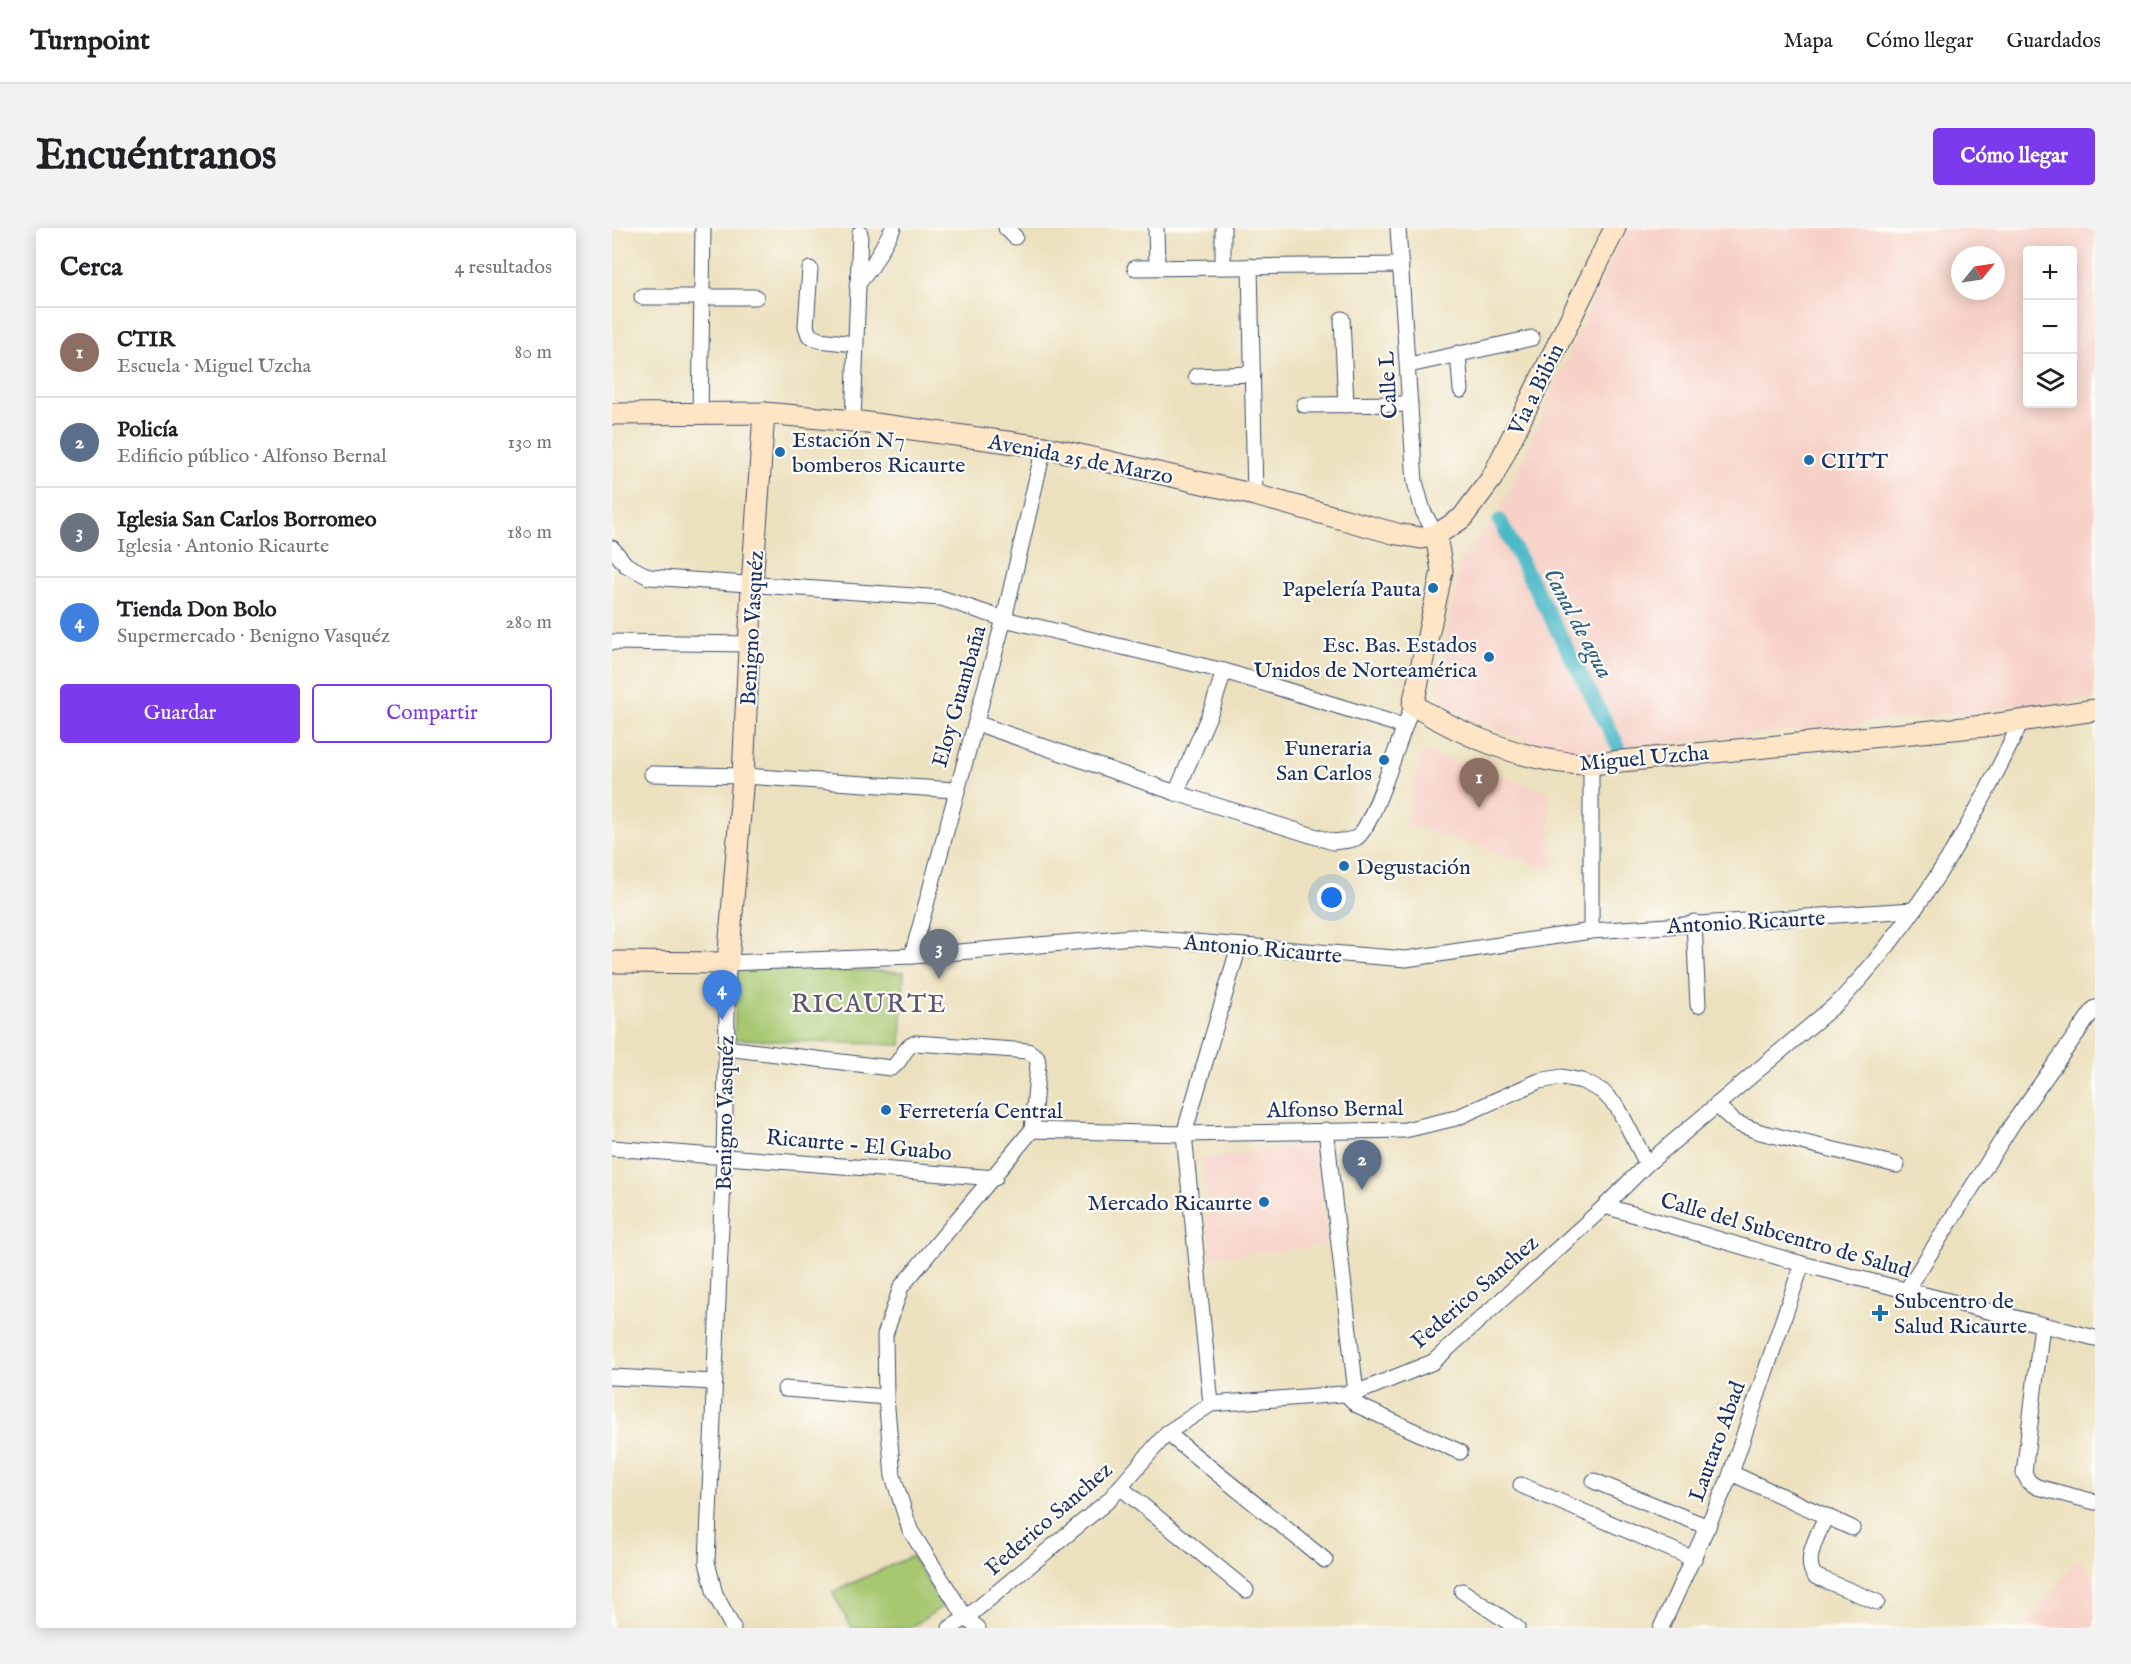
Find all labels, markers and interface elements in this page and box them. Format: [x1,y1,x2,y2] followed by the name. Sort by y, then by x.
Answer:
[30,24,150,59] text: Turnpoint
[1784,28,1833,55] text: Mapa
[1866,28,1973,55] text: Cómo llegar
[2006,28,2101,55] text: Guardados
[1933,128,2095,185] button: Cómo llegar
[36,130,277,183] text: Encuéntranos
[1951,246,2005,300] north arrow
[2023,246,2077,408] map controls
[2023,246,2077,300] button: +
[60,251,122,284] text: Cerca
[454,255,552,280] text: 4 resultados
[2023,300,2077,354] button: −
[117,326,175,354] text: CTIR
[1502,339,1571,441] street label: Via a Bibin
[76,340,83,365] text: 1
[515,340,552,365] text: 80 m
[1373,350,1405,419] street label: Calle L
[117,354,311,379] text: Escuela · Miguel Uzcha
[2023,354,2077,408] button: layers
[117,416,178,444] text: Policía
[792,427,965,480] place label: Estación N7 bomberos Ricaurte
[985,428,1176,492] street label: Avenida 25 de Marzo
[75,430,84,455] text: 2
[507,430,552,455] text: 130 m
[117,444,387,469] text: Edificio público · Alfonso Bernal
[773,445,787,459] marker: Estación N7 bomberos Ricaurte
[1821,448,1888,476] place label: CIITT
[1802,453,1816,467] marker: CIITT
[117,506,377,534] text: Iglesia San Carlos Borromeo
[76,520,83,545] text: 3
[507,520,552,545] text: 180 m
[117,534,329,559] text: Iglesia · Antonio Ricaurte
[735,550,771,706] street label: Benigno Vasquéz
[1536,563,1620,684] water label: Canal de agua
[1282,576,1421,604] place label: Papelería Pauta
[1426,581,1440,595] marker: Papelería Pauta
[117,596,277,624] text: Tienda Don Bolo
[75,610,84,635] text: 4
[505,610,552,635] text: 280 m
[926,622,994,771] street label: Eloy Guambaña
[117,624,390,649] text: Supermercado · Benigno Vasquéz
[1253,632,1477,685] place label: Esc. Bas. Estados Unidos de Norteamérica
[1482,650,1496,664] marker: Esc. Bas. Estados Unidos de Norteamérica
[60,684,300,743] button: Guardar
[312,684,552,743] button: Compartir
[1276,735,1372,788] place label: Funeraria San Carlos
[1578,739,1711,779] street label: Miguel Uzcha
[1377,753,1391,767] marker: Funeraria San Carlos
[1460,758,1498,808] pin: 1
[1356,854,1471,882] place label: Degustación
[1337,859,1351,873] marker: Degustación
[1317,883,1346,912] your location
[1665,905,1826,941] street label: Antonio Ricaurte
[1182,929,1343,971] street label: Antonio Ricaurte
[920,930,958,979] pin: 3
[702,970,742,1020] pin: 4
[791,988,947,1021] district label: RICAURTE
[711,1035,741,1191] street label: Benigno Vasquéz
[1265,1095,1404,1125] street label: Alfonso Bernal
[898,1098,1063,1126] place label: Ferretería Central
[879,1103,893,1117] marker: Ferretería Central
[765,1124,953,1168] street label: Ricaurte - El Guabo
[1342,1140,1382,1190] pin: 2
[1657,1187,1914,1285] street label: Calle del Subcentro de Salud
[1087,1190,1252,1218] place label: Mercado Ricaurte
[1257,1195,1271,1209] marker: Mercado Ricaurte
[1406,1230,1545,1355] street label: Federico Sanchez
[1894,1288,2027,1341] place label: Subcentro de Salud Ricaurte
[1871,1304,1889,1322] marker: Subcentro de Salud Ricaurte
[1683,1377,1753,1506] street label: Lautaro Abad
[980,1457,1119,1582] street label: Federico Sanchez

